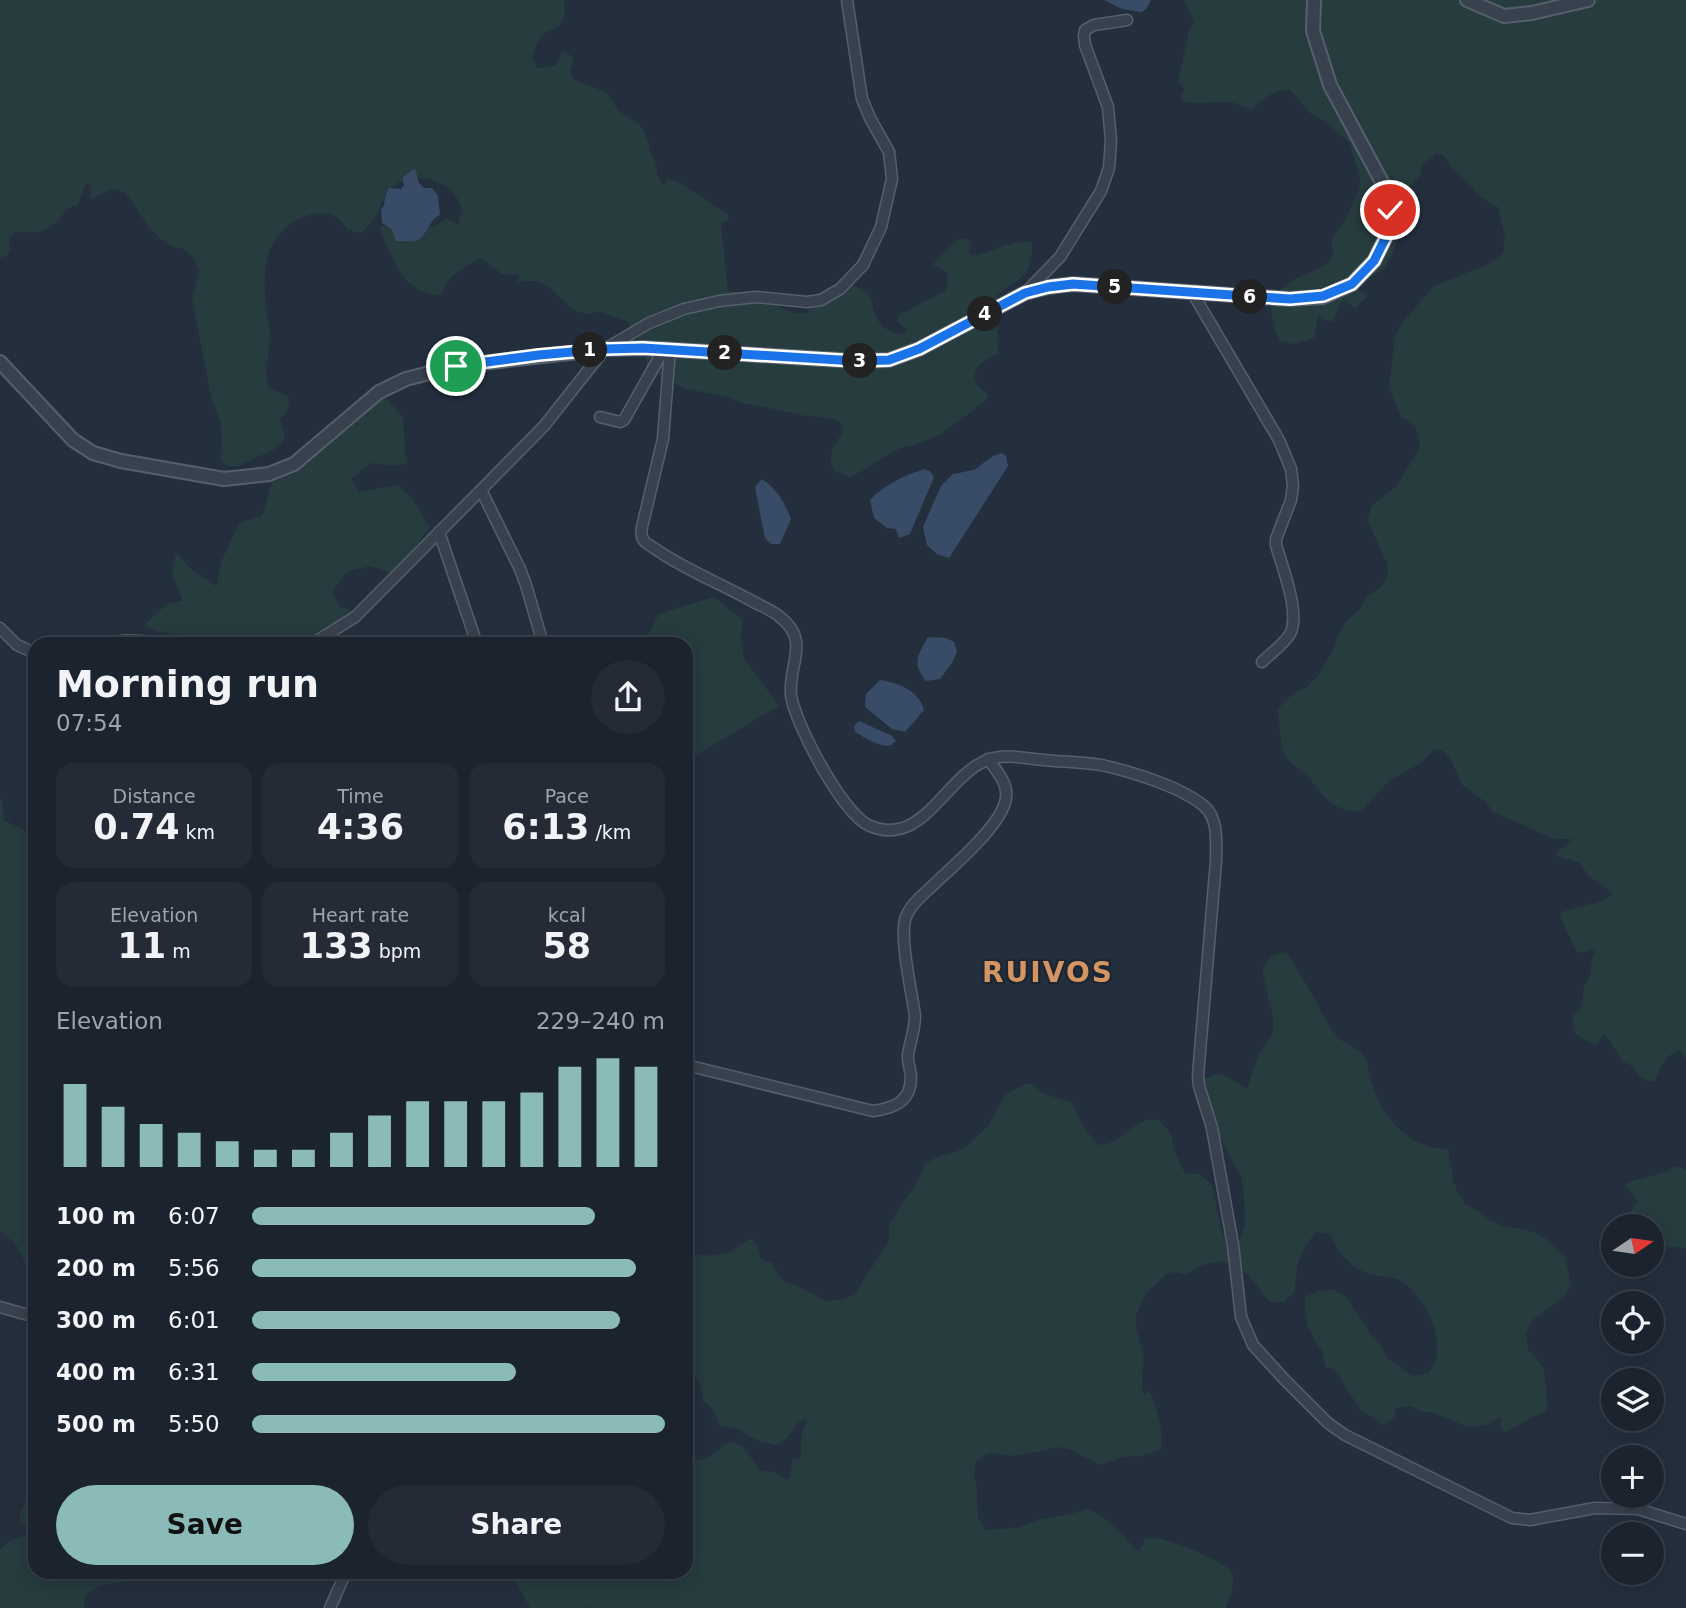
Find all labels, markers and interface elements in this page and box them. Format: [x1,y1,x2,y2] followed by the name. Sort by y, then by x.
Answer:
[1360,180,1420,240] pin
[1371,191,1409,229] icon: check
[1098,270,1132,304] pin: 5
[1108,275,1121,297] text: 5
[1232,280,1268,314] pin: 6
[1243,285,1256,307] text: 6
[968,296,1002,332] pin: 4
[978,302,991,324] text: 4
[572,332,608,368] pin: 1
[426,336,486,396] pin
[708,336,742,370] pin: 2
[583,338,596,360] text: 1
[718,341,731,363] text: 2
[842,344,878,378] pin: 3
[437,347,475,385] icon: arrive
[853,349,866,371] text: 3
[591,660,665,734] button: share
[56,662,319,706] text: Morning run
[56,710,122,736] text: 07:54
[113,785,196,807] text: Distance
[337,785,384,807] text: Time
[545,785,589,807] text: Pace
[93,807,180,847] text: 0.74
[317,807,404,847] text: 4:36
[502,807,589,847] text: 6:13
[180,821,215,843] text: km
[589,821,631,843] text: /km
[110,904,198,926] text: Elevation
[312,904,409,926] text: Heart rate
[548,904,586,926] text: kcal
[118,926,166,966] text: 11
[300,926,373,966] text: 133
[542,926,591,966] text: 58
[166,940,191,962] text: m
[373,940,421,962] text: bpm
[982,956,1114,989] district label: RUIVOS
[56,1008,163,1034] text: Elevation
[536,1008,665,1034] text: 229–240 m
[56,1203,136,1229] text: 100 m
[168,1203,220,1229] text: 6:07
[1601,1214,1664,1278] north arrow
[1601,1214,1664,1585] map controls
[56,1255,136,1281] text: 200 m
[168,1255,220,1281] text: 5:56
[1601,1291,1664,1354] button: locate
[56,1307,136,1333] text: 300 m
[168,1307,220,1333] text: 6:01
[56,1359,136,1385] text: 400 m
[168,1359,220,1385] text: 6:31
[1601,1368,1664,1431] button: layers
[56,1411,136,1437] text: 500 m
[168,1411,220,1437] text: 5:50
[1601,1445,1664,1508] button: +
[56,1485,354,1565] button: Save
[368,1485,665,1565] button: Share
[1601,1522,1664,1585] button: −

